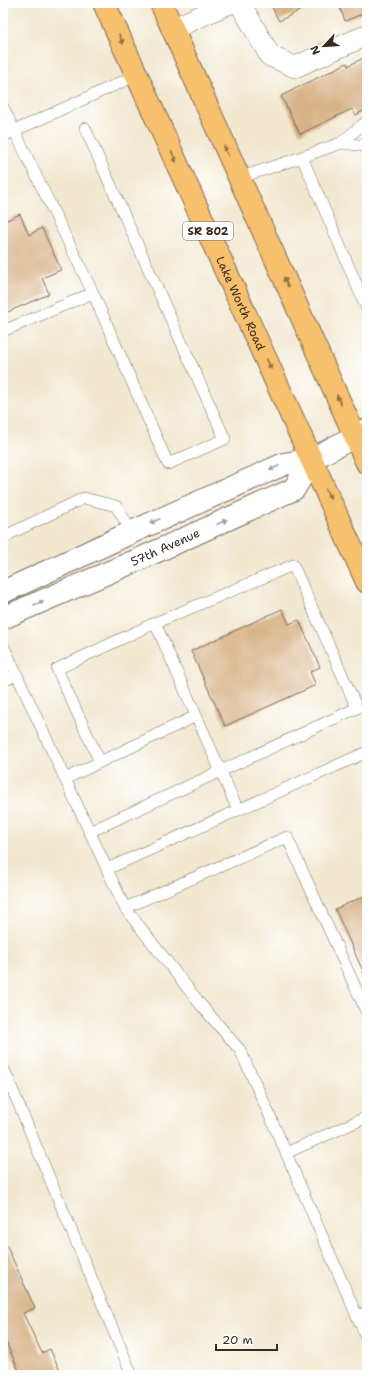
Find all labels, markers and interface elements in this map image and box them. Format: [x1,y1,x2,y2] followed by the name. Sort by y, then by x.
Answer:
[304,26,344,66] north arrow
[118,33,124,45] one-way arrow
[307,43,324,57] text: N
[223,145,229,156] one-way arrow
[171,151,177,163] one-way arrow
[183,222,233,240] road number: SR 802
[212,254,269,353] street label: Lake Worth Road
[282,275,288,287] one-way arrow
[266,359,272,370] one-way arrow
[336,394,342,406] one-way arrow
[269,465,280,471] one-way arrow
[325,489,331,500] one-way arrow
[150,518,161,524] one-way arrow
[216,519,227,525] one-way arrow
[128,525,203,570] street label: 57th Avenue
[33,600,44,606] one-way arrow
[216,1326,277,1352] scale bar
[222,1332,253,1348] text: 20 m

